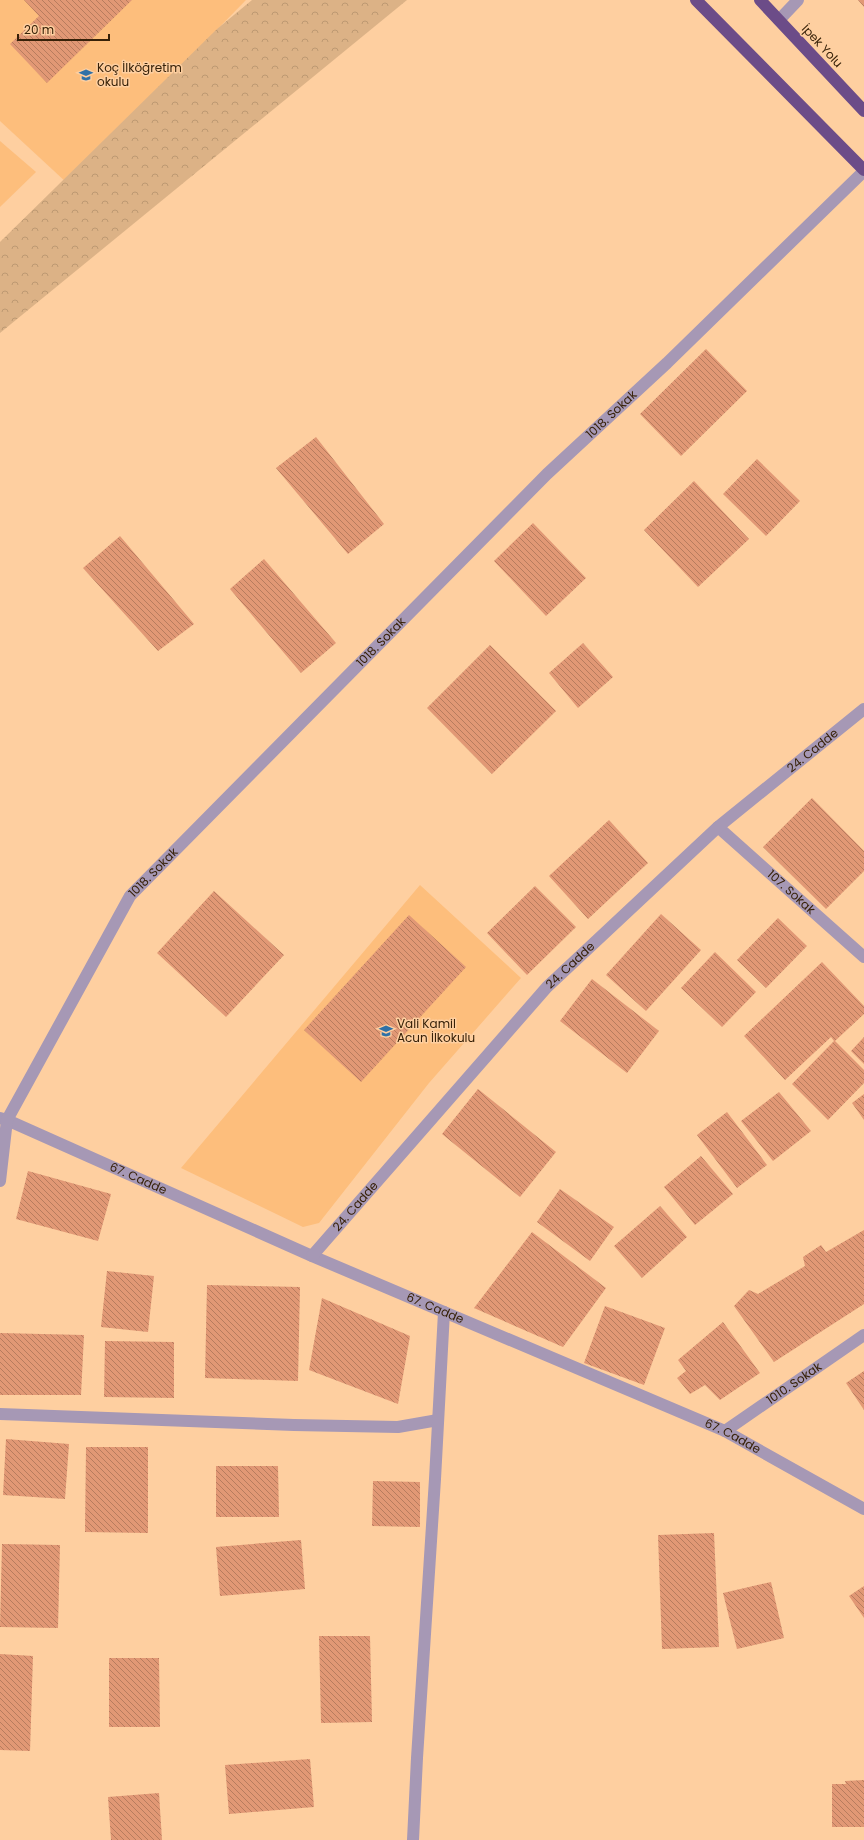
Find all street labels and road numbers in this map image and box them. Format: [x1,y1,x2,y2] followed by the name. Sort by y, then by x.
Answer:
[798,20,847,71] street label: İpek Yolu
[582,386,641,442] street label: 1018. Sokak
[352,612,410,670] street label: 1018. Sokak
[783,724,841,776] street label: 24. Cadde
[124,843,182,901] street label: 1018. Sokak
[764,866,820,918] street label: 107. Sokak
[542,938,598,992] street label: 24. Cadde
[107,1158,170,1198] street label: 67. Cadde
[328,1177,382,1235] street label: 24. Cadde
[404,1288,467,1327] street label: 67. Cadde
[763,1357,826,1408] street label: 1010. Sokak
[702,1414,764,1457] street label: 67. Cadde

